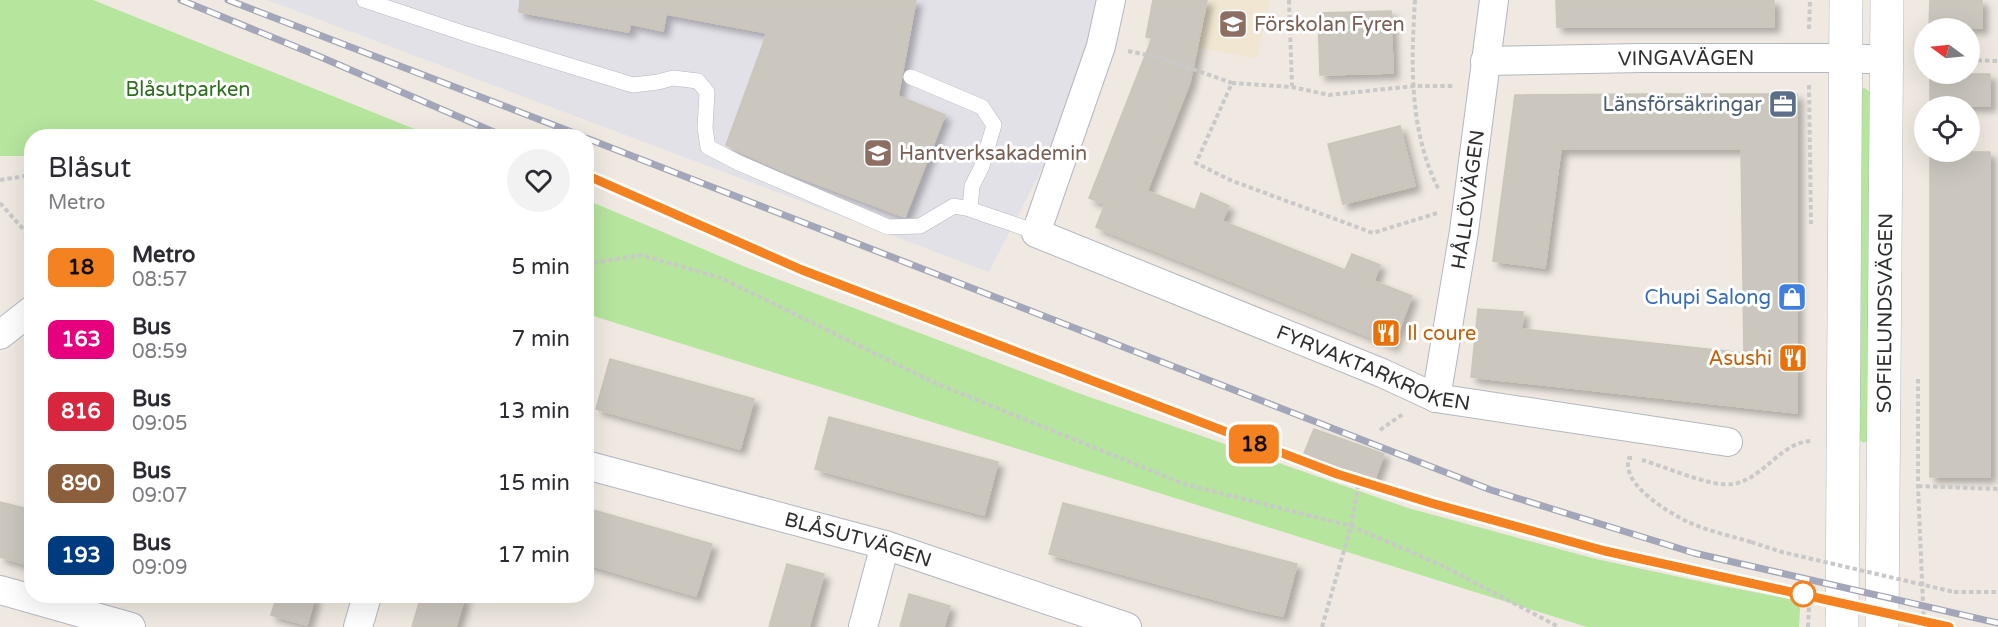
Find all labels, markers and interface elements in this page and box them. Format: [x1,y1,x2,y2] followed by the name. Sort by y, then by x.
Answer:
[1217,8,1249,40] school or university icon: Förskolan Fyren
[1254,13,1405,37] place label: Förskolan Fyren
[1914,18,1980,84] north arrow
[1914,18,1980,162] map controls
[1618,47,1754,71] street label: VINGAVÄGEN
[125,78,251,102] park label: Blåsutparken
[1767,88,1799,120] office icon: Länsförsäkringar
[1603,93,1762,117] place label: Länsförsäkringar
[1914,96,1980,162] button: locate
[1447,128,1490,271] street label: HÅLLÖVÄGEN
[862,137,894,169] school or university icon: Hantverksakademin
[899,142,1087,166] place label: Hantverksakademin
[507,149,570,212] button: heart
[48,151,131,185] text: Blåsut
[48,191,106,215] text: Metro
[1873,213,1898,413] street label: SOFIELUNDSVÄGEN
[132,242,195,268] text: Metro
[511,254,570,280] text: 5 min
[68,255,94,280] text: 18
[132,268,187,292] text: 08:57
[1776,281,1808,313] shop icon: Chupi Salong
[1645,286,1771,310] place label: Chupi Salong
[132,314,171,340] text: Bus
[1370,317,1402,349] restaurant icon: Il coure
[1273,321,1472,416] street label: FYRVAKTARKROKEN
[1407,322,1476,346] place label: Il coure
[511,326,570,352] text: 7 min
[61,327,101,352] text: 163
[132,340,187,364] text: 08:59
[1777,342,1809,374] restaurant icon: Asushi
[1709,347,1772,371] place label: Asushi
[132,386,171,412] text: Bus
[498,398,570,424] text: 13 min
[61,399,101,424] text: 816
[132,412,187,436] text: 09:05
[1227,424,1281,464] line badge: 18
[1241,432,1267,457] text: 18
[132,458,171,484] text: Bus
[498,470,570,496] text: 15 min
[61,471,101,496] text: 890
[132,484,187,508] text: 09:07
[782,508,934,573] street label: BLÅSUTVÄGEN
[132,530,171,556] text: Bus
[498,542,570,568] text: 17 min
[61,543,101,568] text: 193
[132,556,187,580] text: 09:09
[1790,581,1816,607] unlabelled marker

